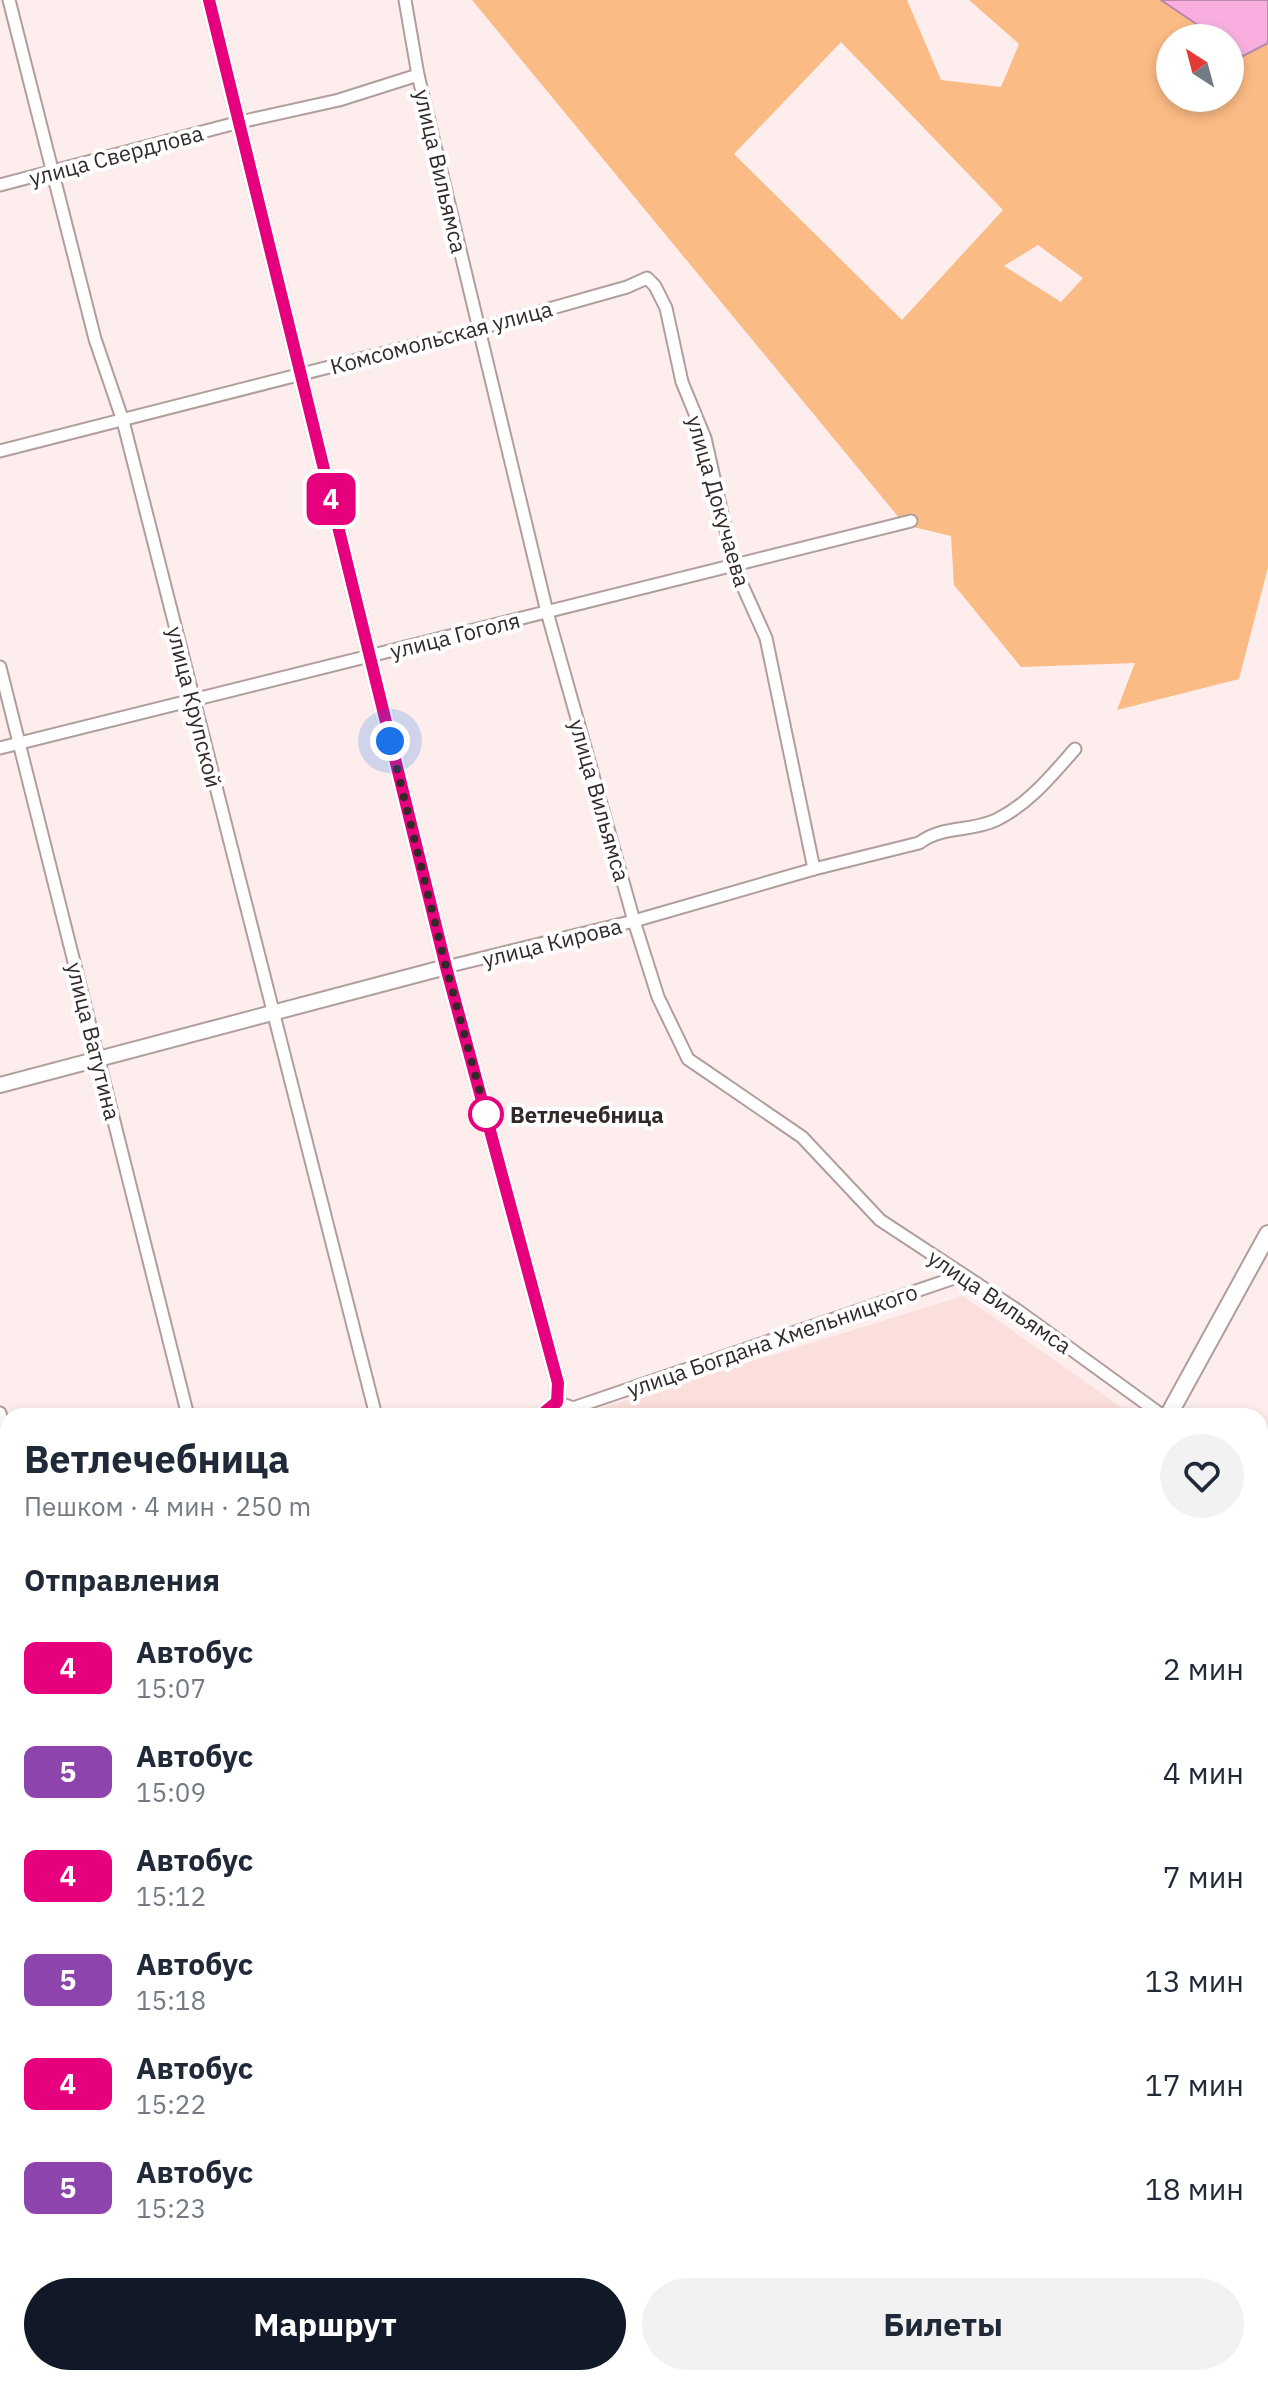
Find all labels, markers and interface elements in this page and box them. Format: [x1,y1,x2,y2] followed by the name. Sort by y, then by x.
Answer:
[1156,24,1244,112] north arrow
[1156,24,1244,112] map controls
[408,86,474,256] street label: улица Вильямса
[26,118,206,192] street label: улица Свердлова
[327,293,556,381] street label: Комсомольская улица
[681,412,757,590] street label: улица Докучаева
[305,473,357,525] line badge: 4
[323,480,339,517] text: 4
[387,605,523,665] street label: улица Гоголя
[161,623,229,791] street label: улица Крупской
[563,716,637,885] street label: улица Вильямса
[370,721,410,761] your location
[479,911,625,973] street label: улица Кирова
[60,959,128,1123] street label: улица Ватутина
[469,1097,503,1131] marker: Ветлечебница
[510,1100,664,1129] place label: Ветлечебница
[923,1242,1078,1360] street label: улица Вильямса
[623,1277,921,1403] street label: улица Богдана Хмельницкого
[24,1434,290,1483] text: Ветлечебница
[1160,1434,1244,1518] button: heart
[24,1489,311,1523] text: Пешком · 4 мин · 250 m
[24,1560,220,1599] text: Отправления
[136,1632,253,1671] text: Автобус
[60,1649,76,1686] text: 4
[1163,1649,1244,1688] text: 2 мин
[136,1671,206,1705] text: 15:07
[136,1736,253,1775] text: Автобус
[60,1753,76,1790] text: 5
[1163,1753,1244,1792] text: 4 мин
[136,1775,206,1809] text: 15:09
[136,1840,253,1879] text: Автобус
[60,1857,76,1894] text: 4
[1163,1857,1244,1896] text: 7 мин
[136,1879,206,1913] text: 15:12
[136,1944,253,1983] text: Автобус
[60,1961,76,1998] text: 5
[1145,1961,1244,2000] text: 13 мин
[136,1983,206,2017] text: 15:18
[136,2048,253,2087] text: Автобус
[60,2065,76,2102] text: 4
[1145,2065,1244,2104] text: 17 мин
[136,2087,206,2121] text: 15:22
[136,2152,253,2191] text: Автобус
[60,2169,76,2206] text: 5
[1145,2169,1244,2208] text: 18 мин
[136,2191,206,2225] text: 15:23
[24,2278,626,2370] button: Маршрут
[642,2278,1244,2370] button: Билеты

